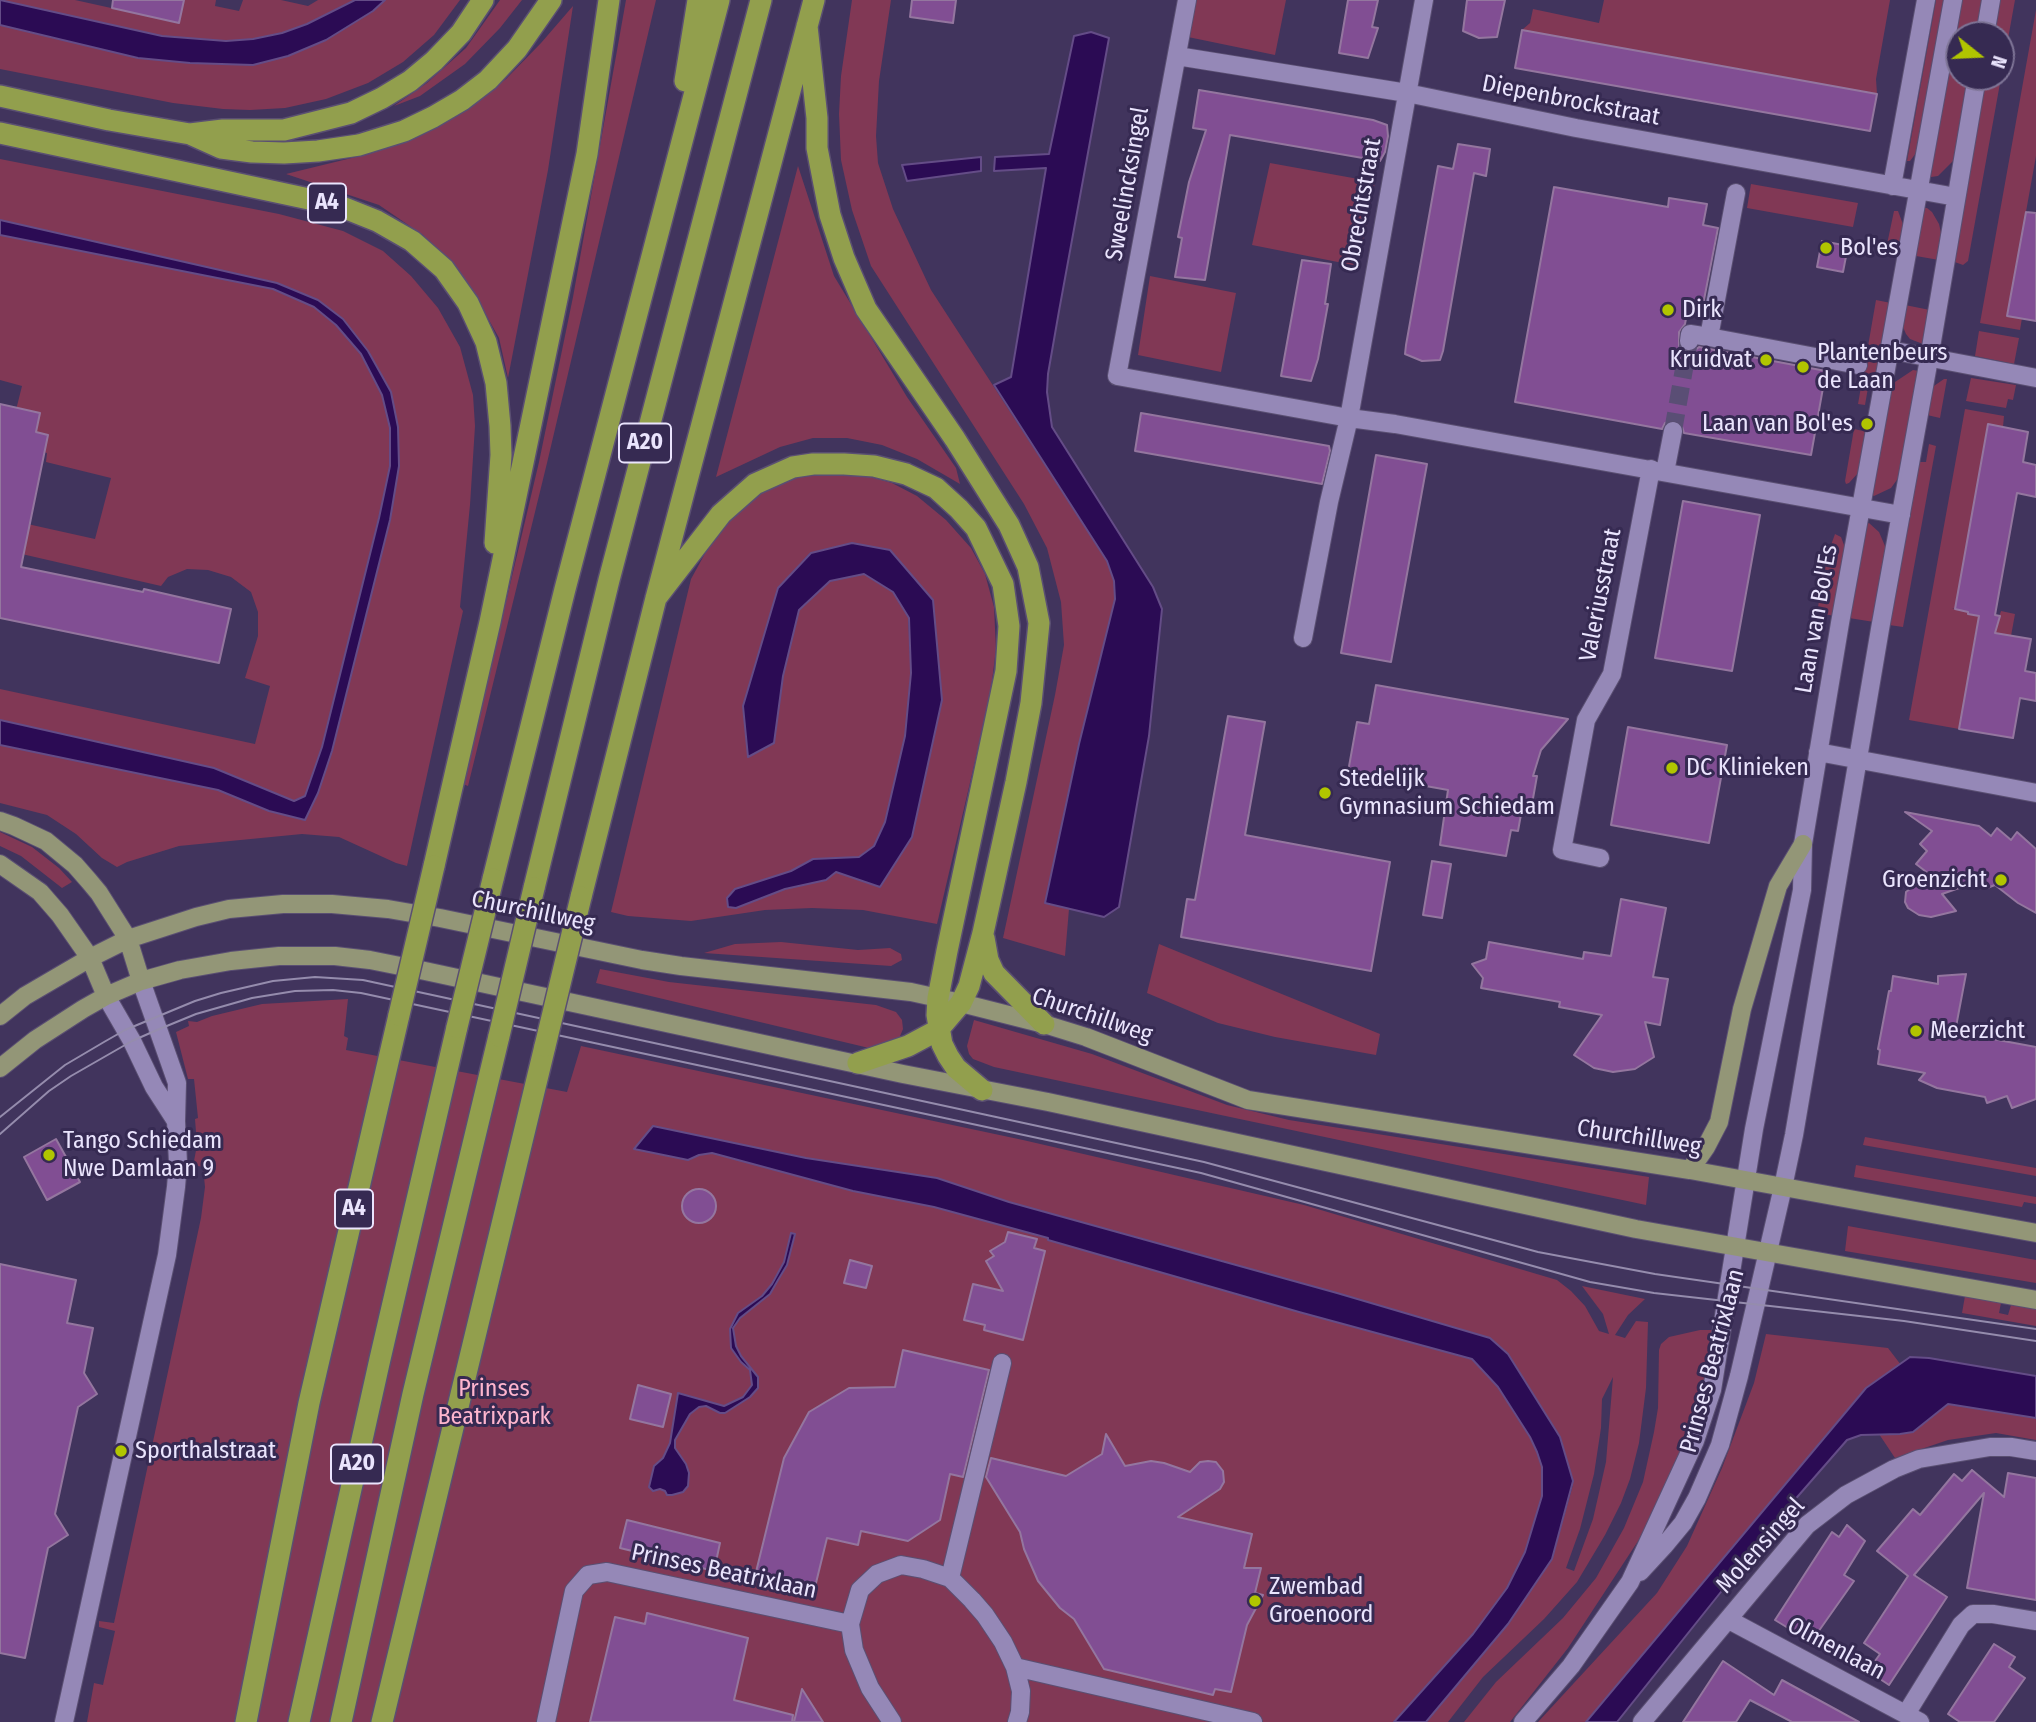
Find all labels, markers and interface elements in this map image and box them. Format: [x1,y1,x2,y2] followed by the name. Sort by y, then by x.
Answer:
[1945,21,2015,91] north arrow
[1986,53,2011,71] text: N
[1480,70,1662,132] street label: Diepenbrockstraat
[1100,105,1156,263] street label: Sweelincksingel
[1336,136,1388,274] street label: Obrechtstraat
[308,184,346,222] road number: A4
[1840,234,1898,262] place label: Bol'es
[1818,240,1834,256] marker: Bol'es
[1682,296,1722,324] place label: Dirk
[1660,302,1676,318] marker: Dirk
[1817,339,1947,395] place label: Plantenbeurs de Laan
[1670,346,1752,374] place label: Kruidvat
[1758,352,1774,368] marker: Kruidvat
[1795,359,1811,375] marker: Plantenbeurs de Laan
[1702,410,1853,438] place label: Laan van Bol'es
[1859,416,1875,432] marker: Laan van Bol'es
[619,424,671,462] road number: A20
[1574,526,1628,664] street label: Valeriusstraat
[1790,542,1844,696] street label: Laan van Bol'Es
[1686,754,1809,782] place label: DC Klinieken
[1664,760,1680,776] marker: DC Klinieken
[1339,765,1555,821] place label: Stedelijk Gymnasium Schiedam
[1317,785,1333,801] marker: Stedelijk Gymnasium Schiedam
[1882,866,1987,894] place label: Groenzicht
[1993,872,2009,888] marker: Groenzicht
[469,885,597,939] street label: Churchillweg
[1028,982,1156,1050] street label: Churchillweg
[1930,1017,2025,1045] place label: Meerzicht
[1908,1023,1924,1039] marker: Meerzicht
[1575,1114,1703,1162] street label: Churchillweg
[63,1127,222,1183] place label: Tango Schiedam Nwe Damlaan 9
[41,1147,57,1163] marker: Tango Schiedam Nwe Damlaan 9
[335,1190,373,1228] road number: A4
[1675,1266,1751,1456] street label: Prinses Beatrixlaan
[437,1375,551,1431] park label: Prinses Beatrixpark
[135,1437,276,1465] place label: Sporthalstraat
[113,1443,129,1459] marker: Sporthalstraat
[331,1444,383,1484] road number: A20
[1711,1492,1811,1600] street label: Molensingel
[629,1538,819,1606] street label: Prinses Beatrixlaan
[1269,1573,1373,1629] place label: Zwembad Groenoord
[1247,1593,1263,1609] marker: Zwembad Groenoord
[1782,1611,1890,1687] street label: Olmenlaan

